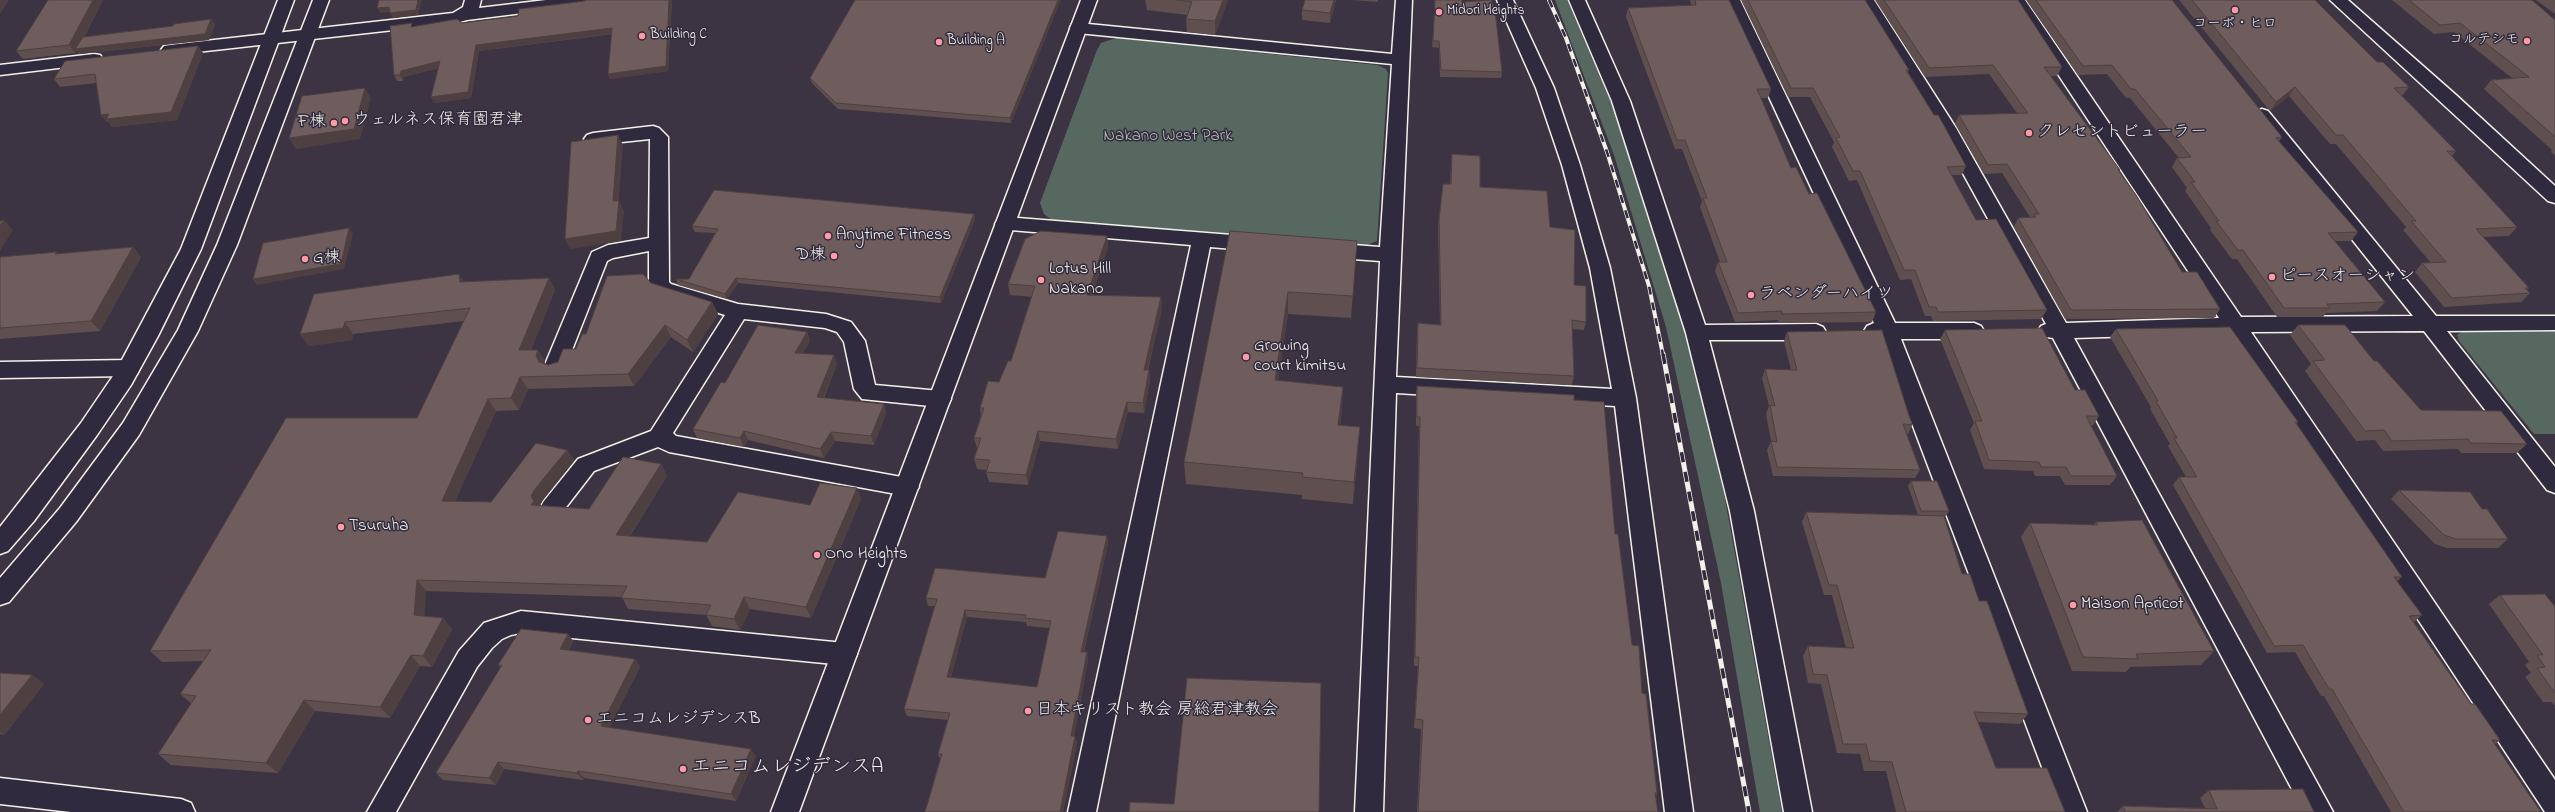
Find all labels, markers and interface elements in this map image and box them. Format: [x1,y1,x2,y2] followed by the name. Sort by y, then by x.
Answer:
[1447,4,1525,20] place label: Midori Heights
[2230,5,2240,15] marker: コーポ・ヒロ
[1434,7,1444,17] marker: Midori Heights
[2193,17,2277,33] place label: コーポ・ヒロ
[650,28,707,44] place label: Building C
[637,31,647,41] marker: Building C
[2449,33,2519,49] place label: コルテシモ
[947,34,1005,50] place label: Building A
[2522,36,2532,46] marker: コルテシモ
[934,37,944,47] marker: Building A
[353,111,523,131] place label: ウェルネス保育園君津
[298,113,326,133] place label: F棟
[340,116,350,126] marker: ウェルネス保育園君津
[329,118,339,128] marker: F棟
[2037,123,2207,143] place label: クレセントビューラー
[1104,127,1232,147] park label: Nakano West Park
[2024,128,2034,138] marker: クレセントビューラー
[836,226,951,246] place label: Anytime Fitness
[823,231,833,241] marker: Anytime Fitness
[797,246,826,266] place label: D棟
[313,249,341,269] place label: G棟
[829,251,839,261] marker: D棟
[300,254,310,264] marker: G棟
[1049,260,1111,300] place label: Lotus Hill Nakano
[2280,267,2415,287] place label: ピースオーシャン
[2267,272,2277,282] marker: ピースオーシャン
[1036,275,1046,285] marker: Lotus Hill Nakano
[1759,285,1893,305] place label: ラベンダーハイツ
[1746,290,1756,300] marker: ラベンダーハイツ
[1254,337,1346,377] place label: Growing court kimitsu
[1241,352,1251,362] marker: Growing court kimitsu
[349,517,408,537] place label: Tsuruha
[336,522,346,532] marker: Tsuruha
[825,545,908,565] place label: Ono Heights
[812,550,822,560] marker: Ono Heights
[2081,595,2184,615] place label: Maison Apricot
[2068,600,2078,610] marker: Maison Apricot
[1036,701,1278,721] place label: 日本キリスト教会 房総君津教会
[1023,706,1033,716] marker: 日本キリスト教会 房総君津教会
[596,710,760,730] place label: エニコムレジデンスB
[583,715,593,725] marker: エニコムレジデンスB
[691,757,883,781] place label: エニコムレジデンスA
[678,764,688,774] marker: エニコムレジデンスA

